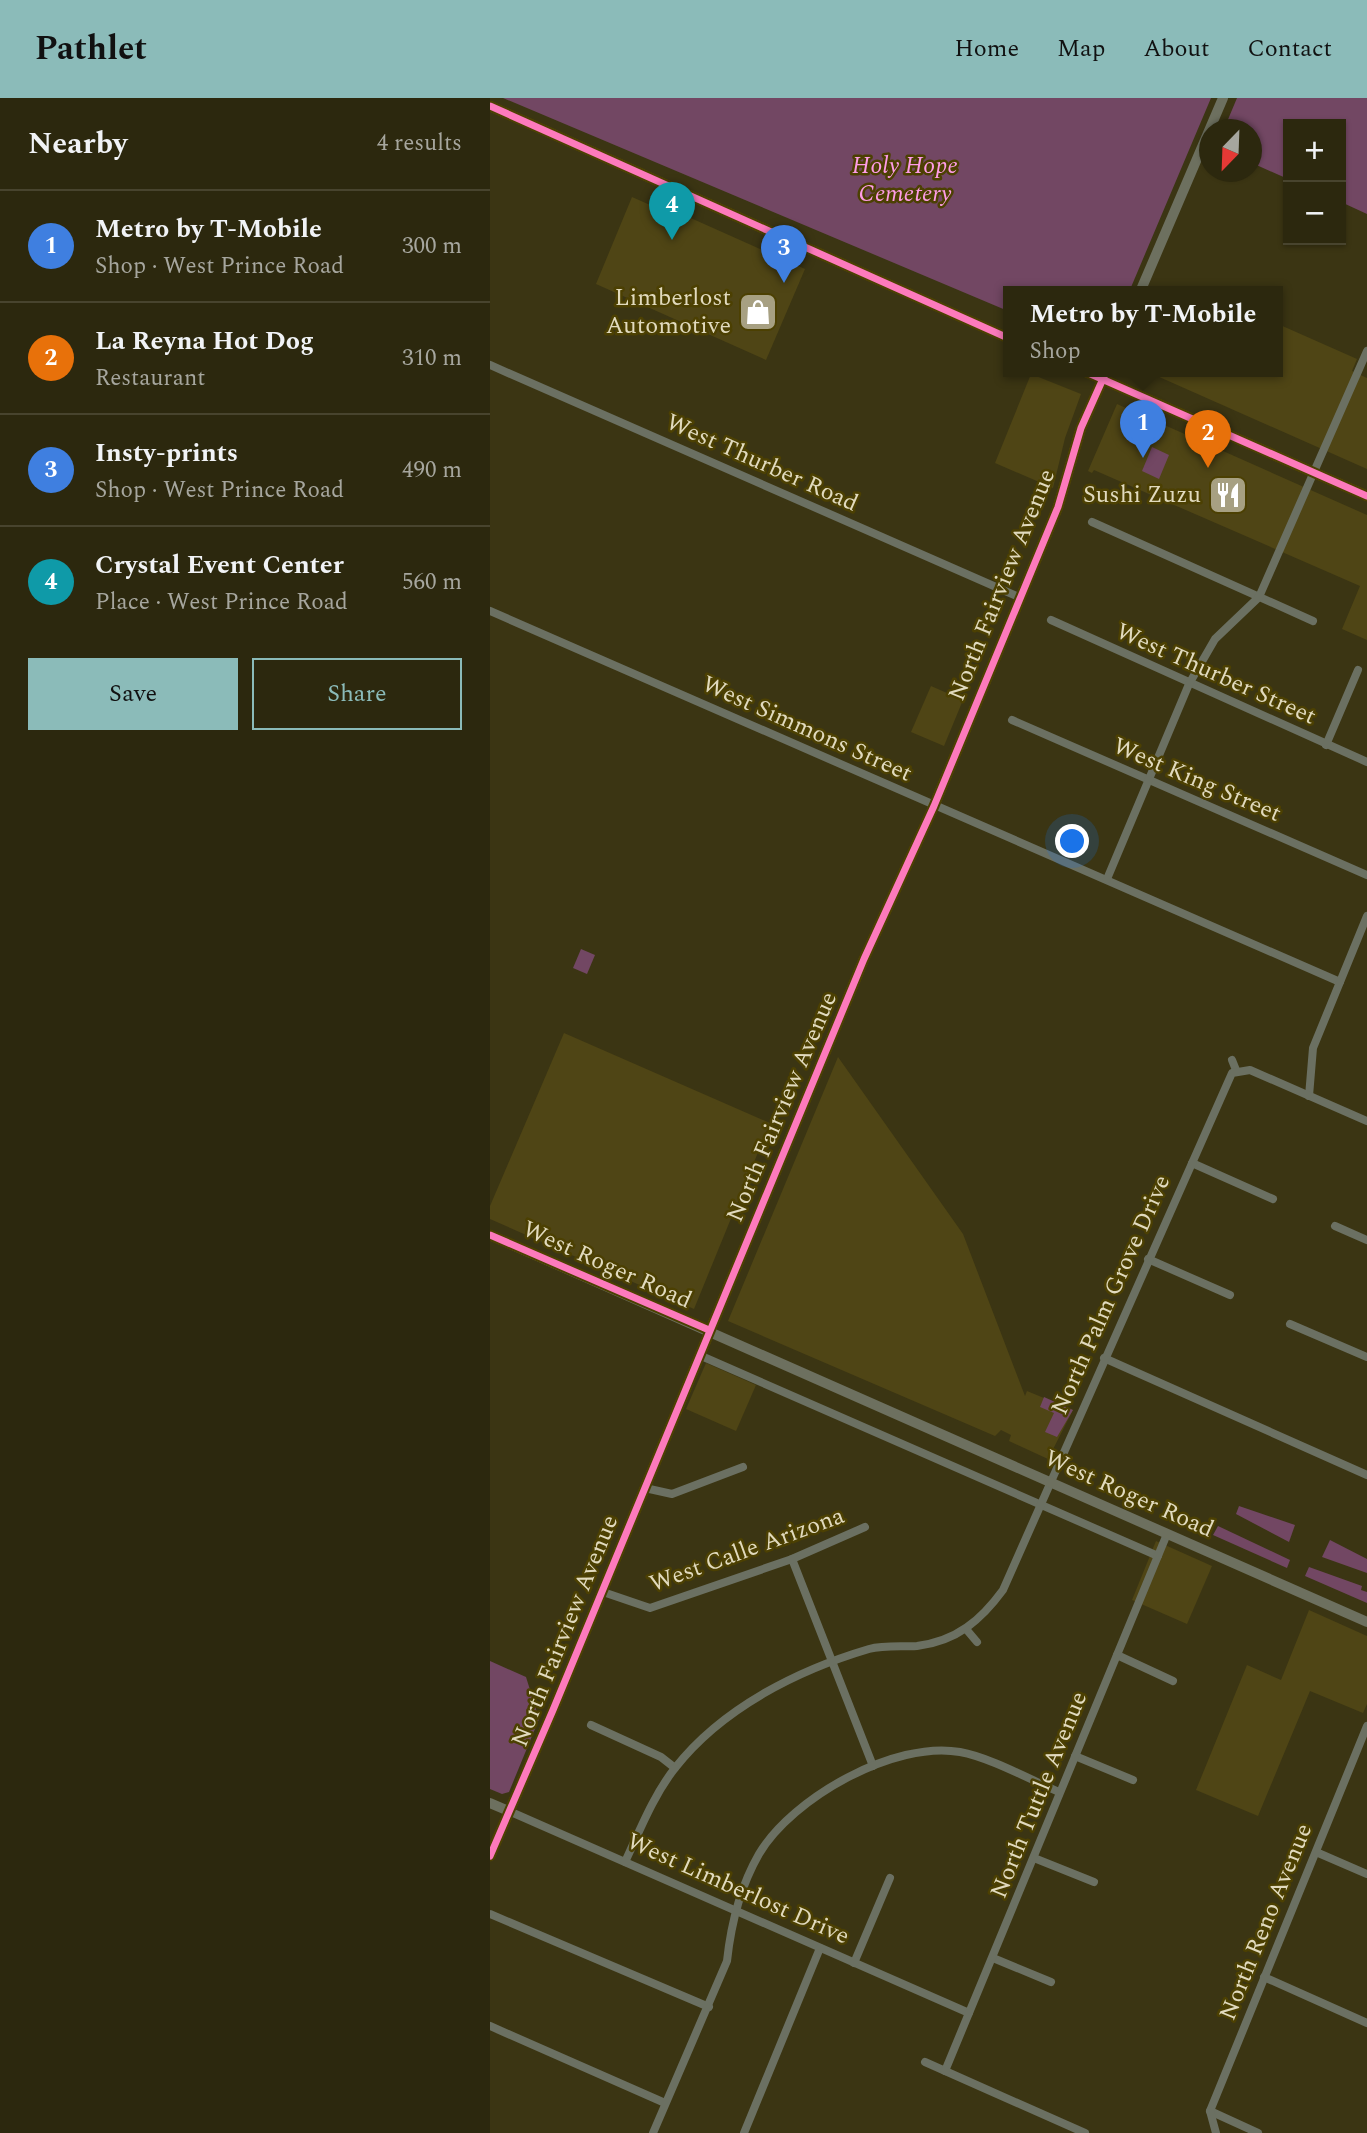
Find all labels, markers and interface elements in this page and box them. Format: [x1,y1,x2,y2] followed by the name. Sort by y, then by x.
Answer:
[35,24,147,74] text: Pathlet
[954,31,1019,67] text: Home
[1057,31,1105,67] text: Map
[1143,31,1209,67] text: About
[1247,31,1332,67] text: Contact
[1199,119,1262,182] north arrow
[1283,119,1346,245] map controls
[1283,119,1346,182] button: +
[28,121,127,167] text: Nearby
[377,126,462,161] text: 4 results
[852,148,958,212] park label: Holy Hope Cemetery
[649,182,695,240] pin: 4
[1283,182,1346,245] button: −
[95,209,322,249] text: Metro by T-Mobile
[761,225,807,283] pin: 3
[45,229,57,264] text: 1
[402,229,462,264] text: 300 m
[95,249,344,284] text: Shop · West Prince Road
[606,280,731,344] place label: Limberlost Automotive
[1003,286,1283,377] popup
[737,291,779,333] shop icon: Limberlost Automotive
[1030,294,1256,334] text: Metro by T-Mobile
[95,321,314,361] text: La Reyna Hot Dog
[1030,334,1081,369] text: Shop
[45,341,57,376] text: 2
[402,341,462,376] text: 310 m
[95,361,205,396] text: Restaurant
[1120,400,1166,458] pin: 1
[660,404,864,522] street label: West Thurber Road
[1185,410,1231,468] pin: 2
[95,433,238,473] text: Insty-prints
[45,453,57,488] text: 3
[402,453,462,488] text: 490 m
[939,464,1065,706] street label: North Fairview Avenue
[95,473,344,508] text: Shop · West Prince Road
[1207,474,1249,516] restaurant icon: Sushi Zuzu
[1083,477,1201,513] place label: Sushi Zuzu
[95,545,344,585] text: Crystal Event Center
[45,565,57,600] text: 4
[402,565,462,600] text: 560 m
[95,585,348,620] text: Place · West Prince Road
[1110,614,1322,734] street label: West Thurber Street
[28,658,238,730] button: Save
[252,658,462,730] button: Share
[696,666,918,792] street label: West Simmons Street
[1107,728,1287,832] street label: West King Street
[1055,824,1089,858] your location
[717,986,847,1228] street label: North Fairview Avenue
[1042,1169,1180,1421] street label: North Palm Grove Drive
[516,1211,698,1319] street label: West Roger Road
[1038,1440,1220,1548] street label: West Roger Road
[645,1498,850,1602] street label: West Calle Arizona
[502,1510,628,1752] street label: North Fairview Avenue
[981,1686,1097,1904] street label: North Tuttle Avenue
[1210,1818,1322,2026] street label: North Reno Avenue
[621,1824,855,1954] street label: West Limberlost Drive

